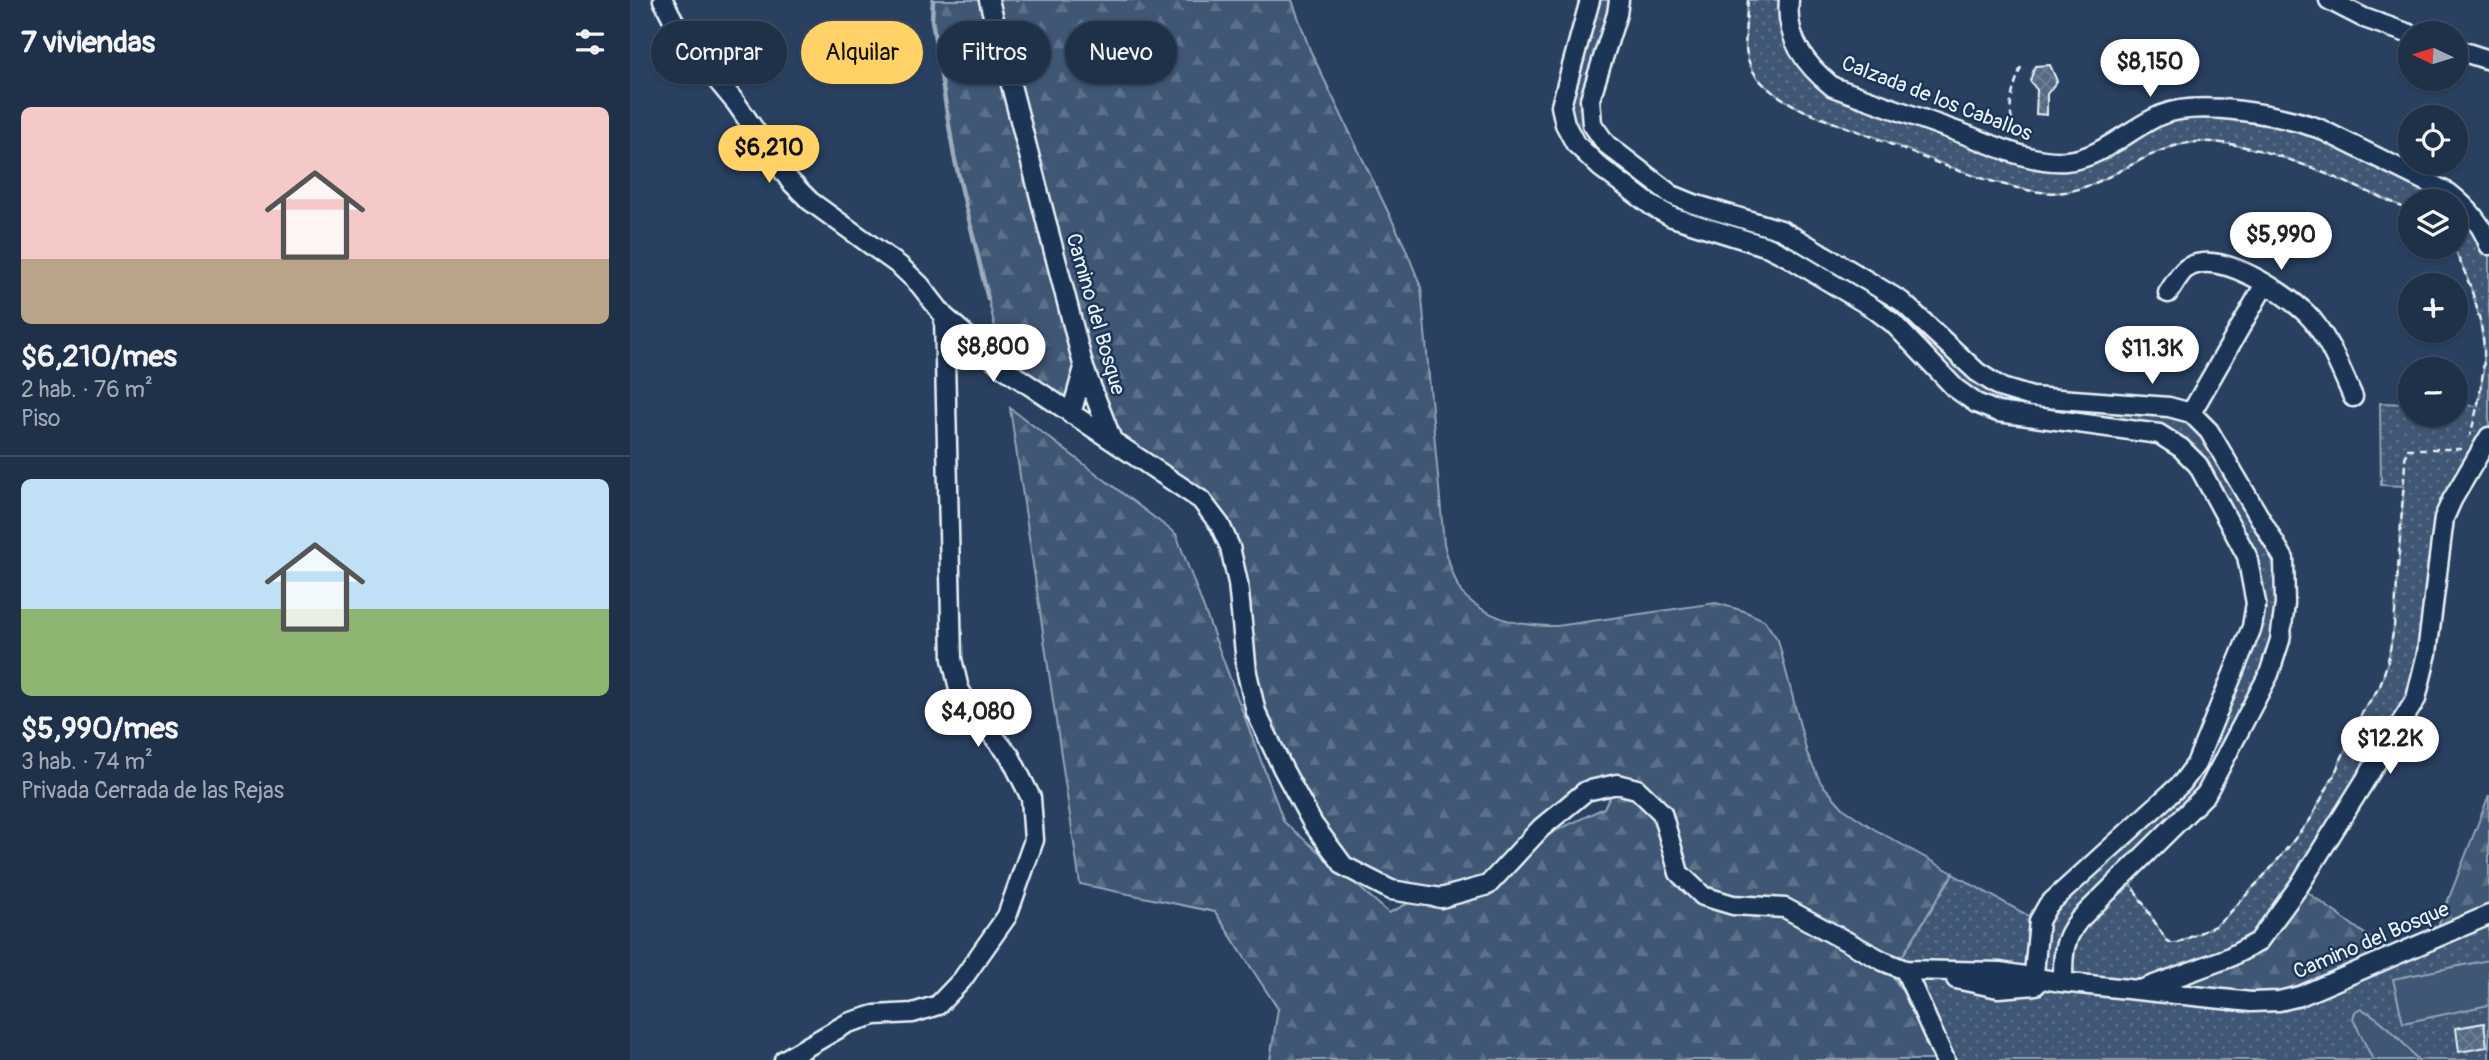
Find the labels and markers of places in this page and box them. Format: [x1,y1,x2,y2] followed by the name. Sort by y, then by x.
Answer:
[2093,40,2207,99] pin: $8,150
[712,125,826,185] pin: $6,210
[2224,212,2338,272] pin: $5,990
[936,324,1050,384] pin: $8,800
[2095,326,2209,386] pin: $11.3K
[921,690,1035,749] pin: $4,080
[2333,716,2447,776] pin: $12.2K

